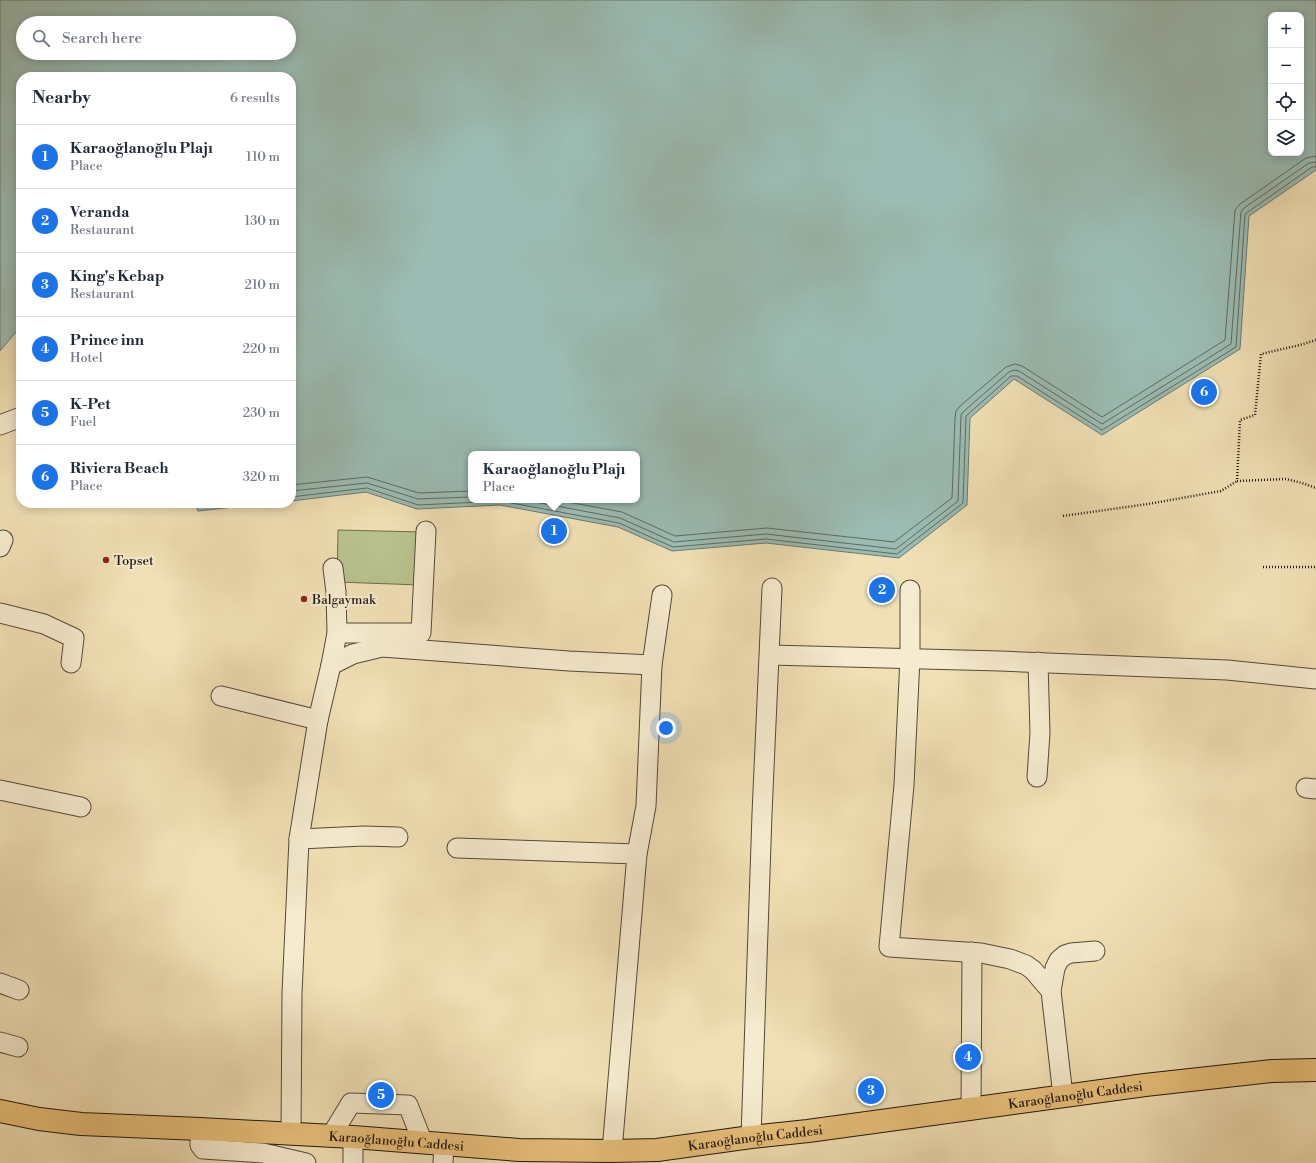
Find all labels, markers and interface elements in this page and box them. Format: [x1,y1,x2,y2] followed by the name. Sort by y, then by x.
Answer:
[1268,12,1304,156] map controls
[1268,12,1304,48] button: +
[16,16,296,60] search box
[30,27,52,49] icon: search
[62,29,142,48] text: Search here
[1268,48,1304,84] button: −
[1268,84,1304,120] button: locate
[32,87,91,109] text: Nearby
[230,90,280,106] text: 6 results
[1268,120,1304,156] button: layers
[70,139,213,158] text: Karaoğlanoğlu Plajı
[42,149,48,165] text: 1
[246,149,280,165] text: 110 m
[70,158,102,174] text: Place
[70,203,129,222] text: Veranda
[41,213,49,229] text: 2
[245,213,280,229] text: 130 m
[70,222,135,238] text: Restaurant
[70,267,164,286] text: King's Kebap
[41,277,49,293] text: 3
[245,277,280,293] text: 210 m
[70,286,135,302] text: Restaurant
[70,331,144,350] text: Prince inn
[41,341,49,357] text: 4
[242,341,280,357] text: 220 m
[70,350,103,366] text: Hotel
[1191,377,1217,407] pin: 6
[70,395,111,414] text: K-Pet
[41,405,49,421] text: 5
[243,405,280,421] text: 230 m
[70,414,96,430] text: Fuel
[468,451,640,503] popup
[70,459,168,478] text: Riviera Beach
[483,460,625,479] text: Karaoğlanoğlu Plajı
[41,469,49,485] text: 6
[243,469,280,485] text: 320 m
[70,478,102,494] text: Place
[483,479,515,495] text: Place
[541,516,567,546] pin: 1
[114,553,154,569] place label: Topset
[101,555,111,565] marker: Topset
[869,575,895,605] pin: 2
[311,592,377,608] place label: Balgaymak
[299,594,309,604] marker: Balgaymak
[656,718,676,738] your location
[955,1042,981,1072] pin: 4
[858,1076,884,1106] pin: 3
[1007,1078,1144,1113] street label: Karaoğlanoğlu Caddesi
[368,1080,394,1110] pin: 5
[687,1122,824,1155] street label: Karaoğlanoğlu Caddesi
[328,1129,465,1155] street label: Karaoğlanoğlu Caddesi

